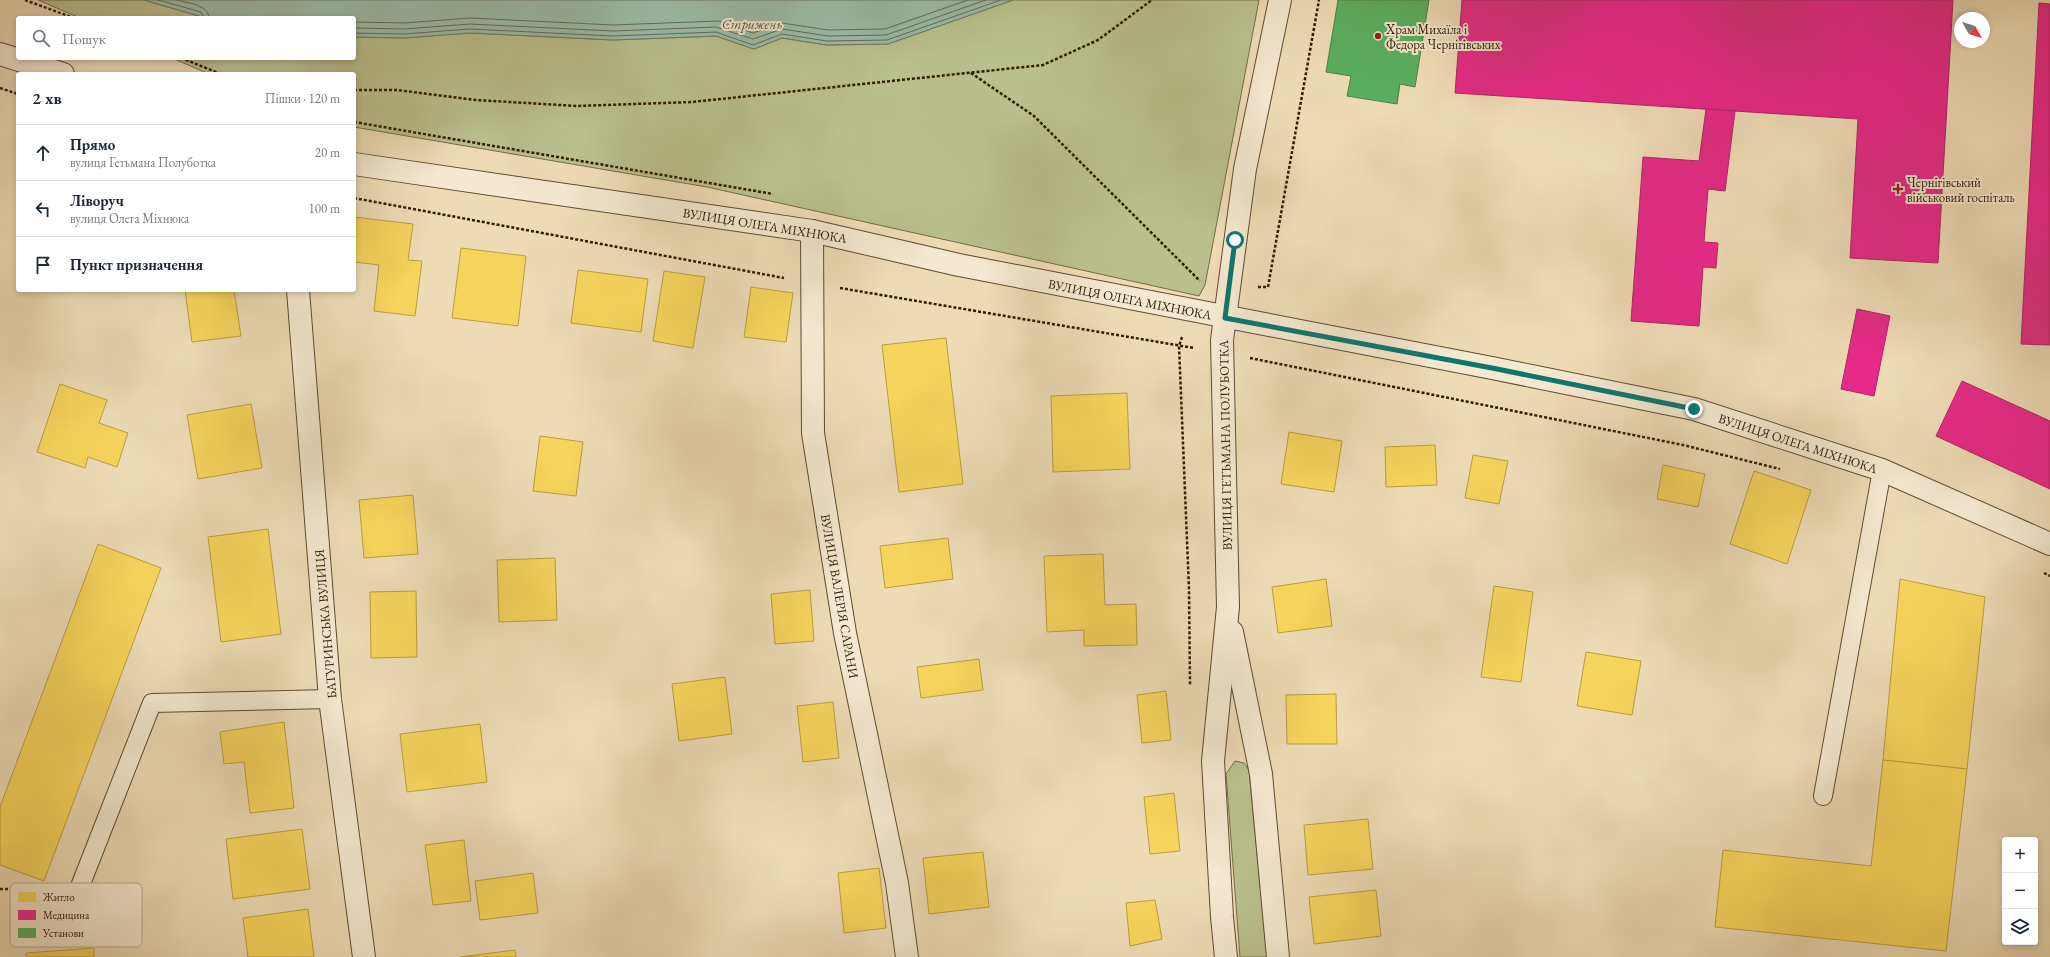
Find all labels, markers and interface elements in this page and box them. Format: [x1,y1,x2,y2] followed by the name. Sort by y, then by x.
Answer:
[1954,12,1990,48] north arrow
[722,15,782,33] water label: Стрижень
[16,16,356,60] search box
[1385,21,1501,53] place label: Храм Михаїла і Федора Чернігівських
[30,27,52,49] icon: search
[62,29,106,48] text: Пошук
[1373,31,1383,41] marker: Храм Михаїла і Федора Чернігівських
[32,87,62,109] text: 2 хв
[265,90,340,107] text: Пішки · 120 m
[70,135,115,154] text: Прямо
[32,142,54,164] icon: ahead
[315,144,340,161] text: 20 m
[70,154,216,171] text: вулиця Гетьмана Полуботка
[1907,174,2015,206] place label: Чернігівський військовий госпіталь
[1892,183,1904,195] marker: Чернігівський військовий госпіталь
[70,191,124,210] text: Ліворуч
[32,198,54,220] icon: left
[309,200,340,217] text: 100 m
[682,204,849,247] street label: ВУЛИЦЯ ОЛЕГА МІХНЮКА
[70,210,189,227] text: вулиця Олега Міхнюка
[1226,231,1244,249] route start
[32,254,54,276] icon: arrive
[70,255,203,274] text: Пункт призначення
[1047,275,1214,324] street label: ВУЛИЦЯ ОЛЕГА МІХНЮКА
[1215,339,1236,550] street label: ВУЛИЦЯ ГЕТЬМАНА ПОЛУБОТКА
[1685,400,1703,418] route end
[1716,410,1880,478] street label: ВУЛИЦЯ ОЛЕГА МІХНЮКА
[817,513,862,680] street label: ВУЛИЦЯ ВАЛЕРІЯ САРАНИ
[310,548,341,699] street label: БАТУРИНСЬКА ВУЛИЦЯ
[2002,837,2038,945] map controls
[2002,837,2038,873] button: +
[2002,873,2038,909] button: −
[10,883,142,947] legend
[42,890,75,904] text: Житло
[43,908,90,922] text: Медицина
[2002,909,2038,945] button: layers
[42,926,84,940] text: Установи

